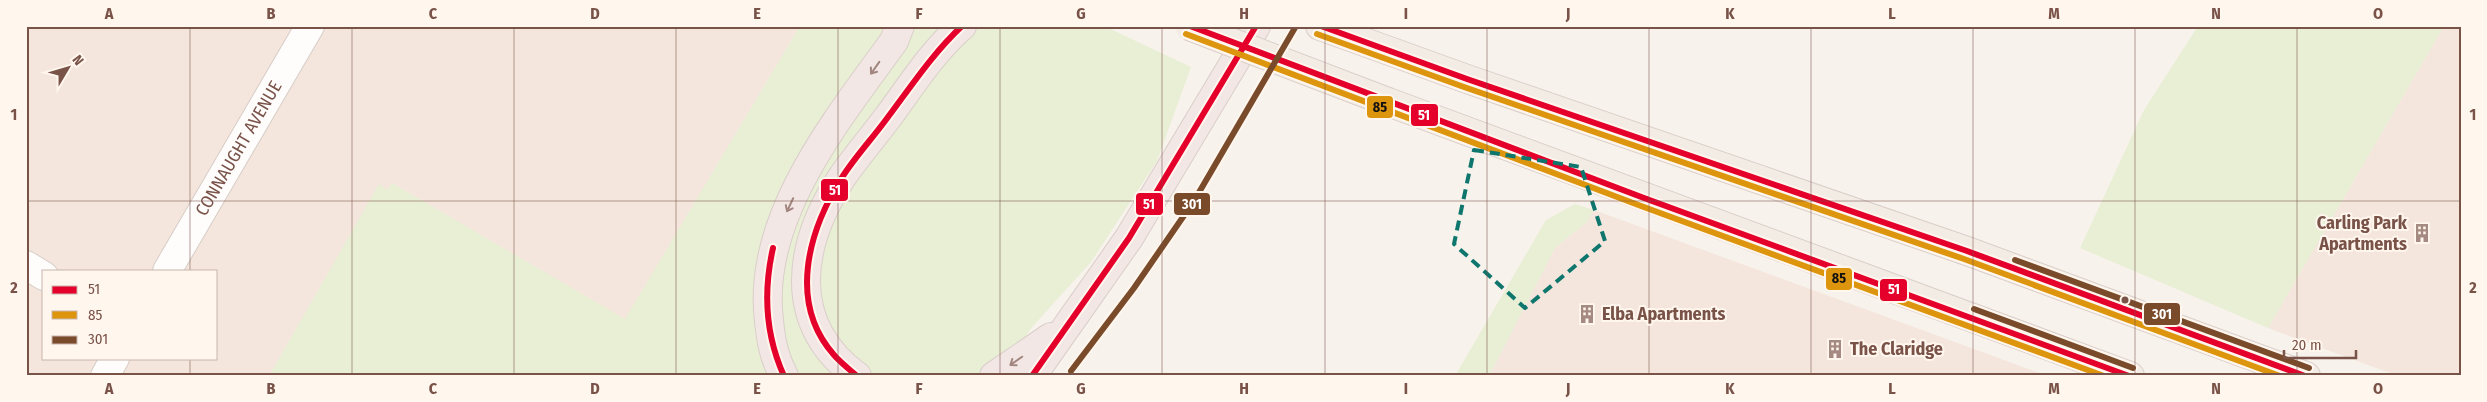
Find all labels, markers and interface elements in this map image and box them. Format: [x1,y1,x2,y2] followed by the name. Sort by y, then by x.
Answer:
[104,4,114,23] text: A
[267,4,276,23] text: B
[429,4,438,23] text: C
[590,4,600,23] text: D
[753,4,761,23] text: E
[915,4,923,23] text: F
[1076,4,1086,23] text: G
[1239,4,1249,23] text: H
[1404,4,1408,23] text: I
[1565,4,1570,23] text: J
[1725,4,1735,23] text: K
[1888,4,1896,23] text: L
[2048,4,2060,23] text: M
[2211,4,2221,23] text: N
[2373,4,2383,23] text: O
[42,42,92,92] north arrow
[69,52,87,69] text: N
[870,60,880,74] one-way arrow
[191,77,287,220] street label: CONNAUGHT AVENUE
[1366,95,1394,119] line badge: 85
[1373,99,1387,116] text: 85
[1410,103,1439,127] line badge: 51
[11,105,17,124] text: 1
[2470,105,2476,124] text: 1
[1418,107,1430,124] text: 51
[820,178,849,202] line badge: 51
[829,182,841,199] text: 51
[1135,192,1164,216] line badge: 51
[1173,192,1211,216] line badge: 301
[1143,196,1155,213] text: 51
[1181,196,1202,213] text: 301
[785,198,795,213] one-way arrow
[2317,212,2408,255] place label: Carling Park Apartments
[2411,222,2433,244] building icon: Carling Park Apartments
[1825,267,1853,291] line badge: 85
[42,270,218,360] legend
[1832,270,1846,287] text: 85
[9,278,18,297] text: 2
[1879,278,1908,302] line badge: 51
[2468,278,2477,297] text: 2
[88,280,100,298] text: 51
[1888,281,1900,298] text: 51
[2120,295,2130,305] unlabelled marker
[2143,302,2181,326] line badge: 301
[1576,303,1598,325] building icon: Elba Apartments
[1602,303,1726,325] place label: Elba Apartments
[88,306,103,324] text: 85
[2151,306,2172,323] text: 301
[2284,327,2357,359] scale bar
[88,330,108,348] text: 301
[2292,336,2322,354] text: 20 m
[1824,338,1846,360] building icon: The Claridge
[1850,338,1943,360] place label: The Claridge
[1010,356,1024,366] one-way arrow
[104,379,114,398] text: A
[267,379,276,398] text: B
[429,379,438,398] text: C
[590,379,600,398] text: D
[753,379,761,398] text: E
[915,379,923,398] text: F
[1076,379,1086,398] text: G
[1239,379,1249,398] text: H
[1404,379,1408,398] text: I
[1565,379,1570,398] text: J
[1725,379,1735,398] text: K
[1888,379,1896,398] text: L
[2048,379,2060,398] text: M
[2211,379,2221,398] text: N
[2373,379,2383,398] text: O

